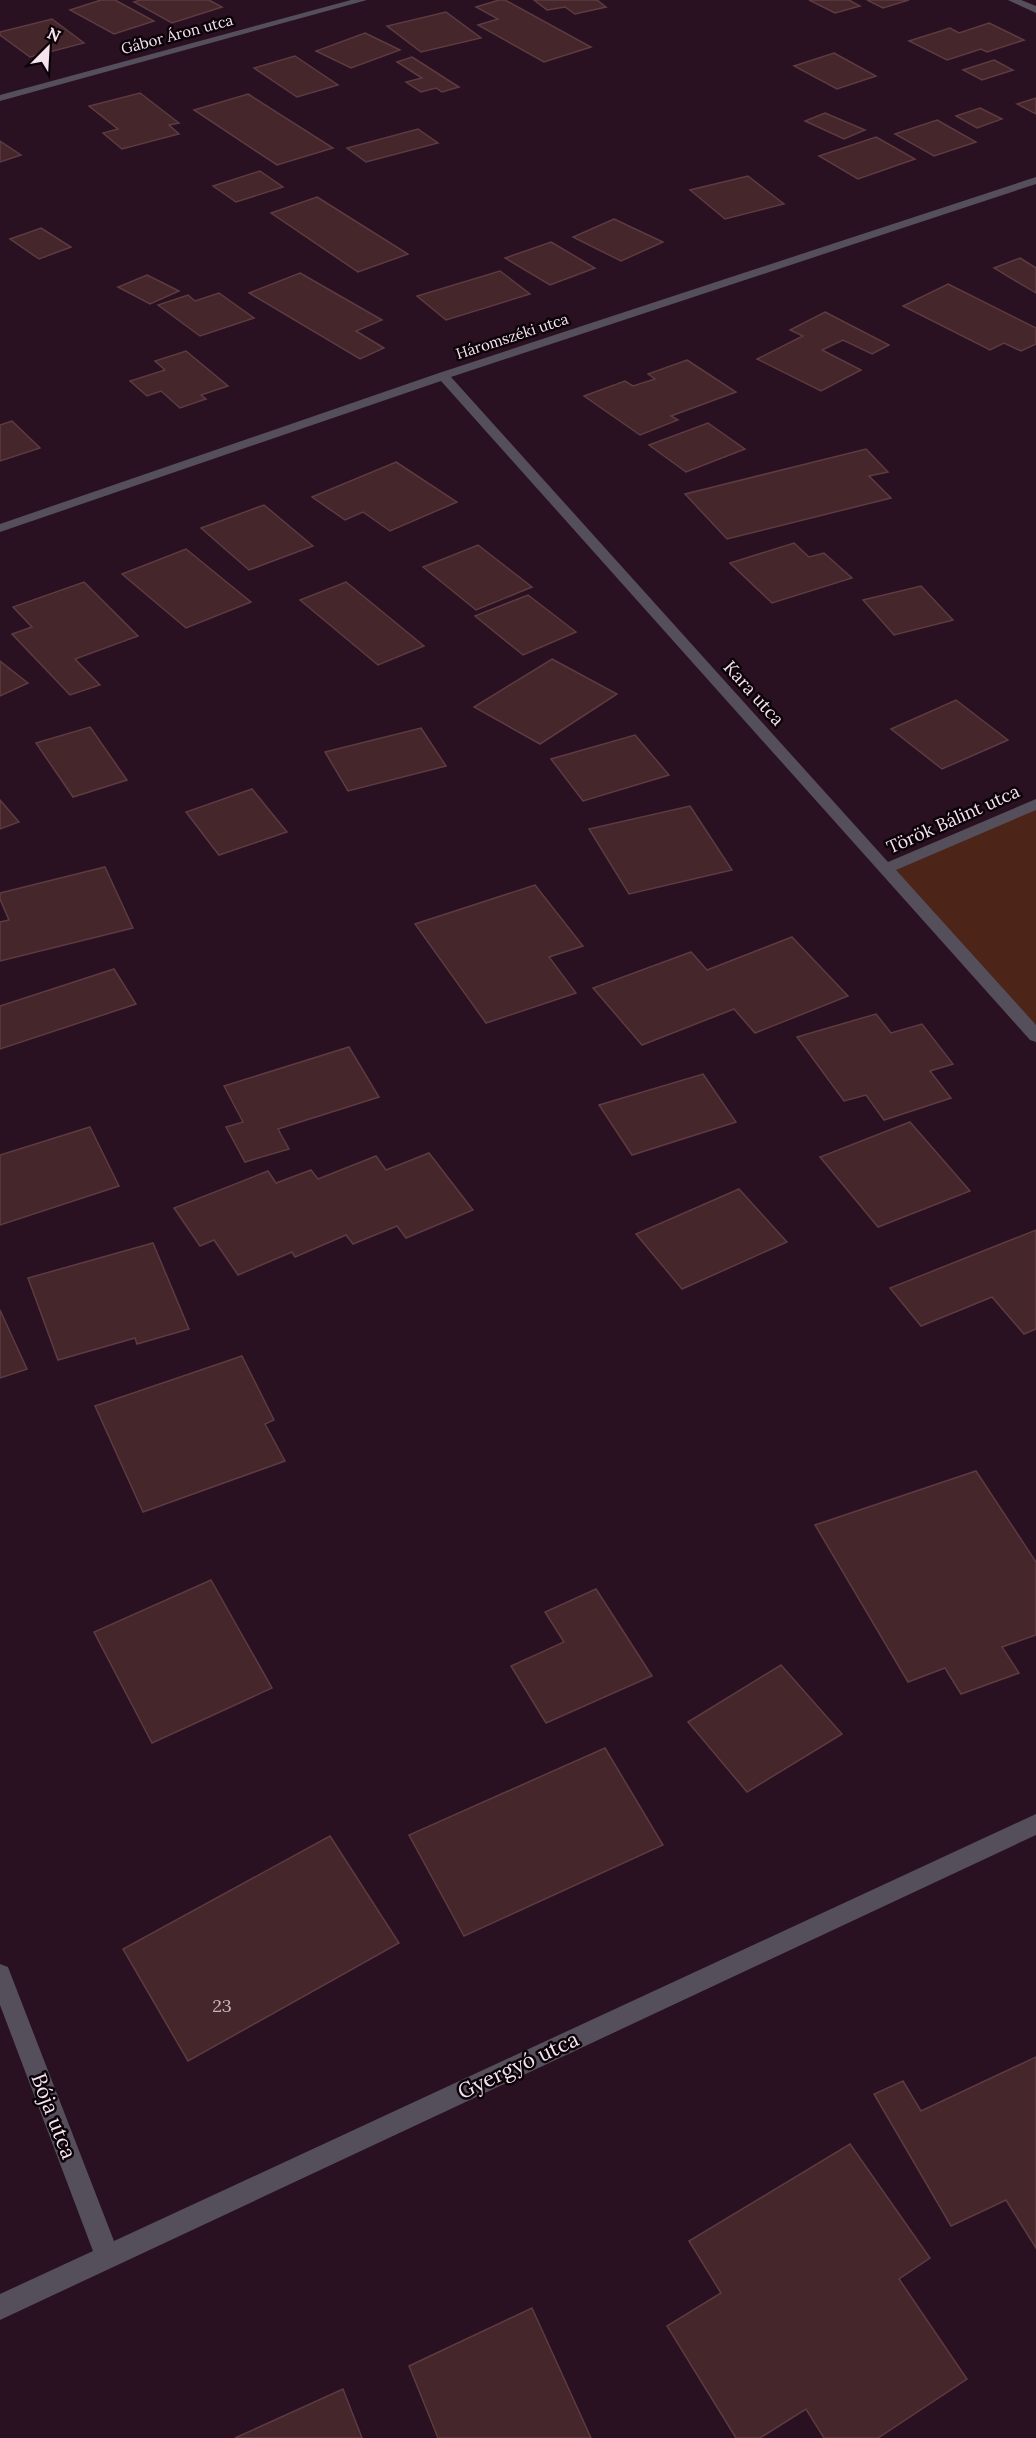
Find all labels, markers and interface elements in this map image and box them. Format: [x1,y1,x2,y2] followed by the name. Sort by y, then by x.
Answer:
[119,10,235,58] street label: Gábor Áron utca
[18,18,78,78] north arrow
[44,23,64,46] text: N
[453,309,571,363] street label: Háromszéki utca
[719,656,789,730] street label: Kara utca
[883,779,1023,859] street label: Török Bálint utca
[212,1994,232,2017] house number: 23
[453,2025,583,2105] street label: Gyergyó utca
[25,2069,83,2163] street label: Bója utca

